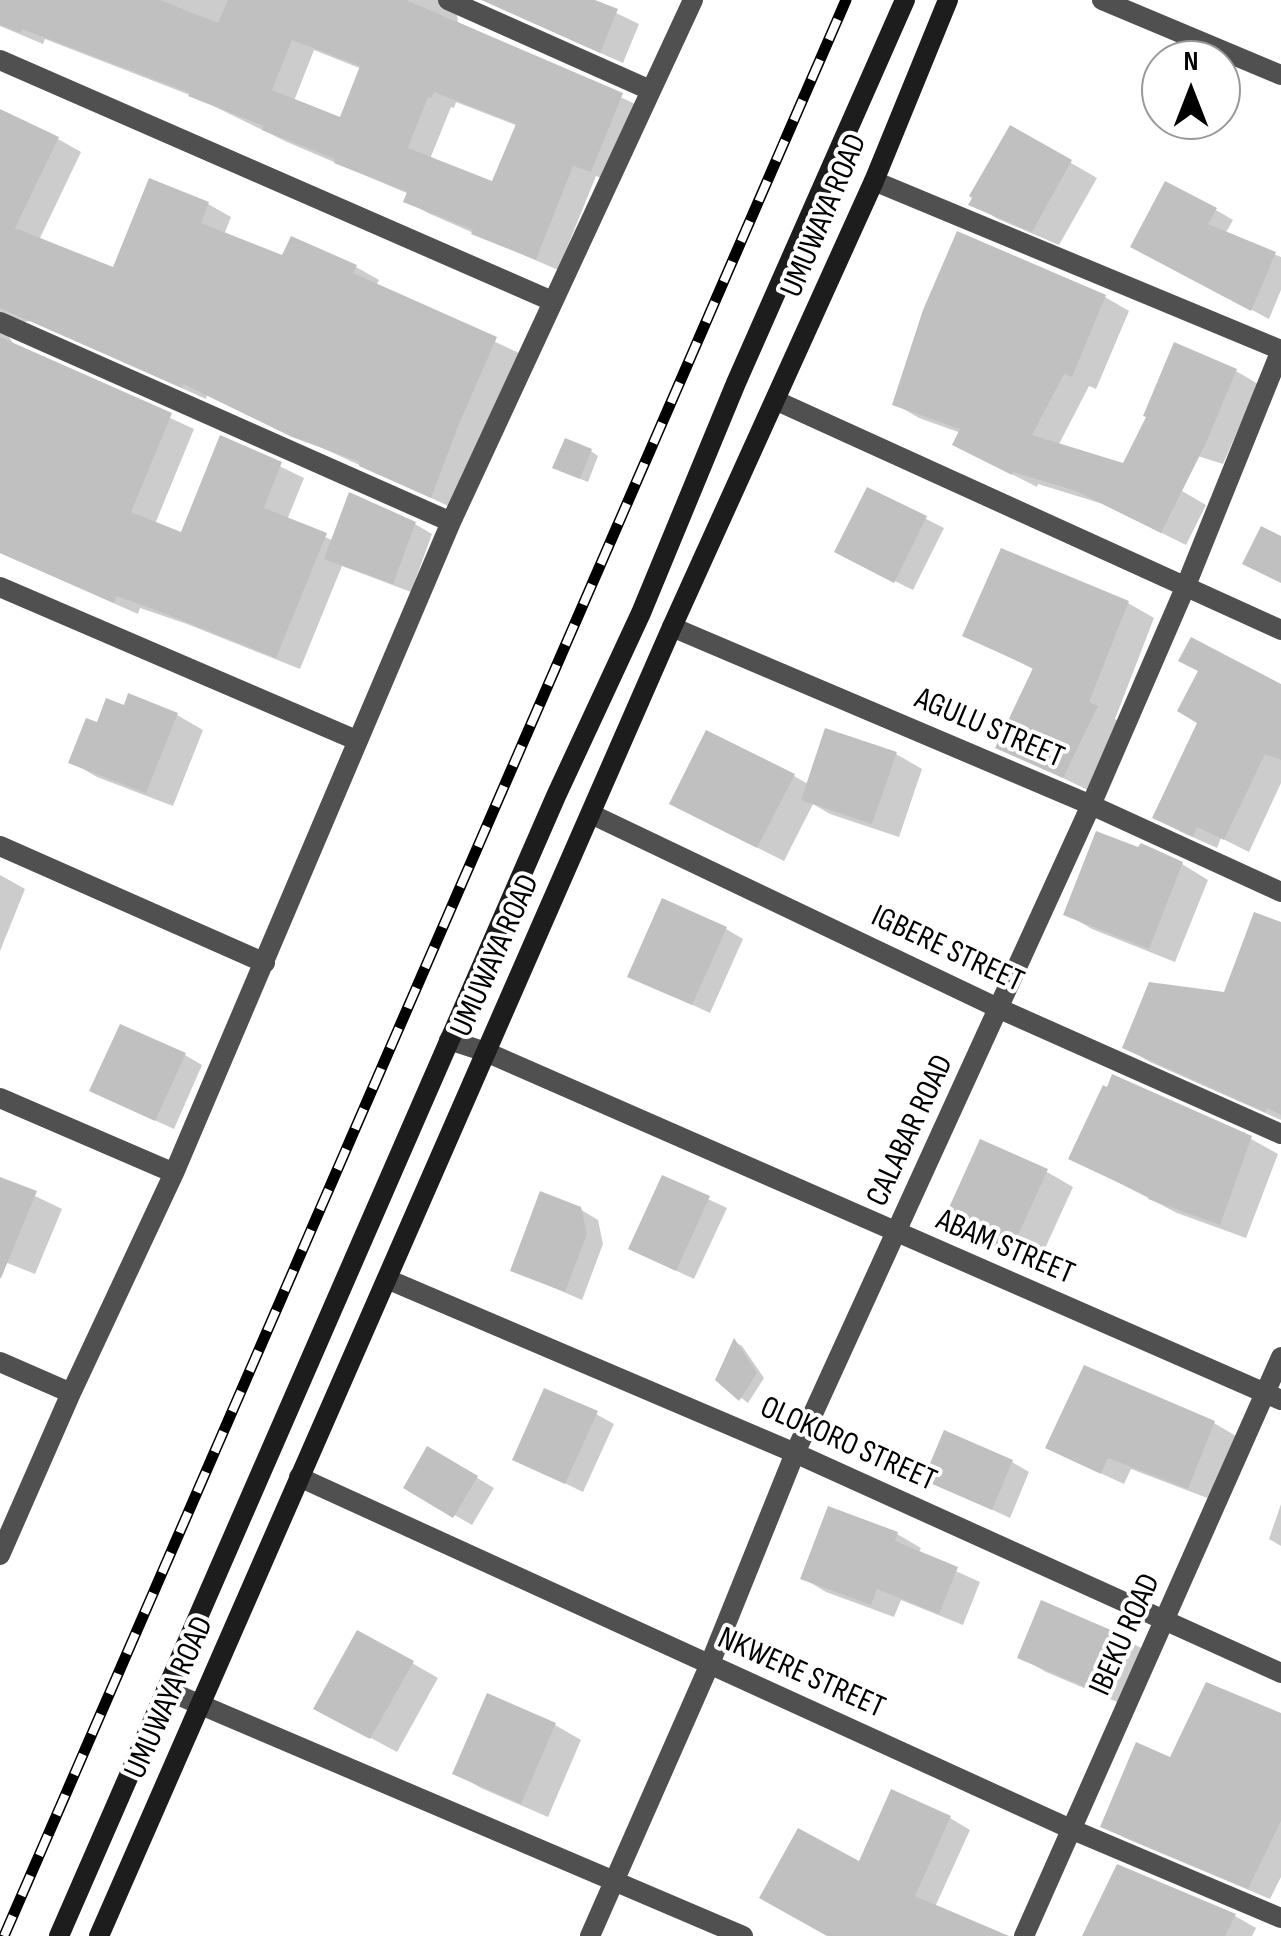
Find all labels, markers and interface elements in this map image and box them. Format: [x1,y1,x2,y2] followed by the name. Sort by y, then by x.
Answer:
[1141,40,1241,140] north arrow
[1184,45,1198,78] text: N
[773,129,877,303] street label: UMUWAYA ROAD
[909,680,1069,778] street label: AGULU STREET
[443,869,549,1043] street label: UMUWAYA ROAD
[865,898,1029,1002] street label: IGBERE STREET
[859,1049,963,1213] street label: CALABAR ROAD
[930,1202,1080,1294] street label: ABAM STREET
[754,1389,942,1501] street label: OLOKORO STREET
[1082,1568,1170,1702] street label: IBEKU ROAD
[117,1611,223,1785] street label: UMUWAYA ROAD
[711,1620,891,1728] street label: NKWERE STREET

